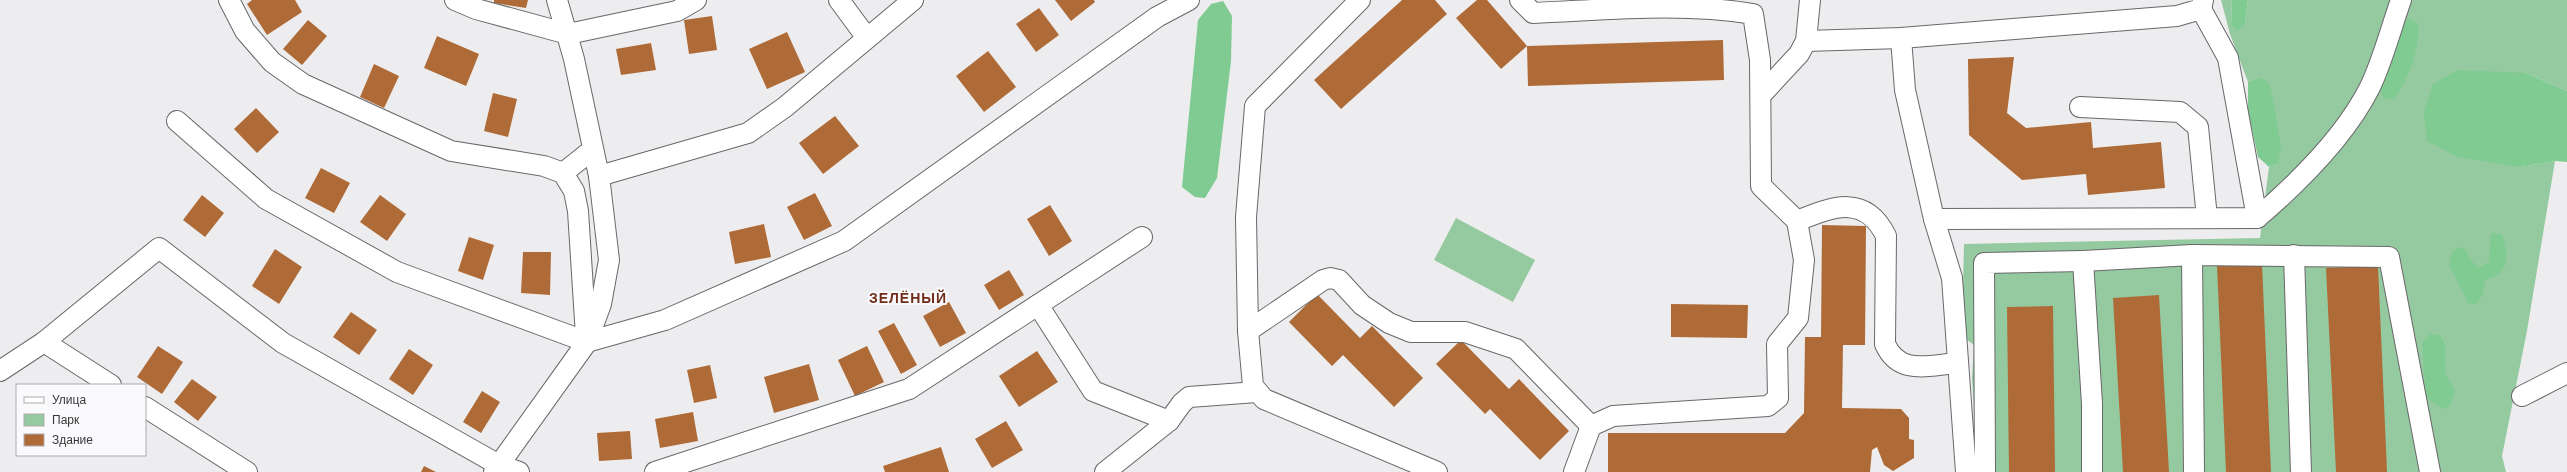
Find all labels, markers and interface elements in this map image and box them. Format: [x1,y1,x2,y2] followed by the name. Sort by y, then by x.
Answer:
[869,289,947,306] district label: ЗЕЛЁНЫЙ
[16,384,146,456] legend
[52,393,86,407] text: Улица
[52,413,80,427] text: Парк
[52,433,93,447] text: Здание

